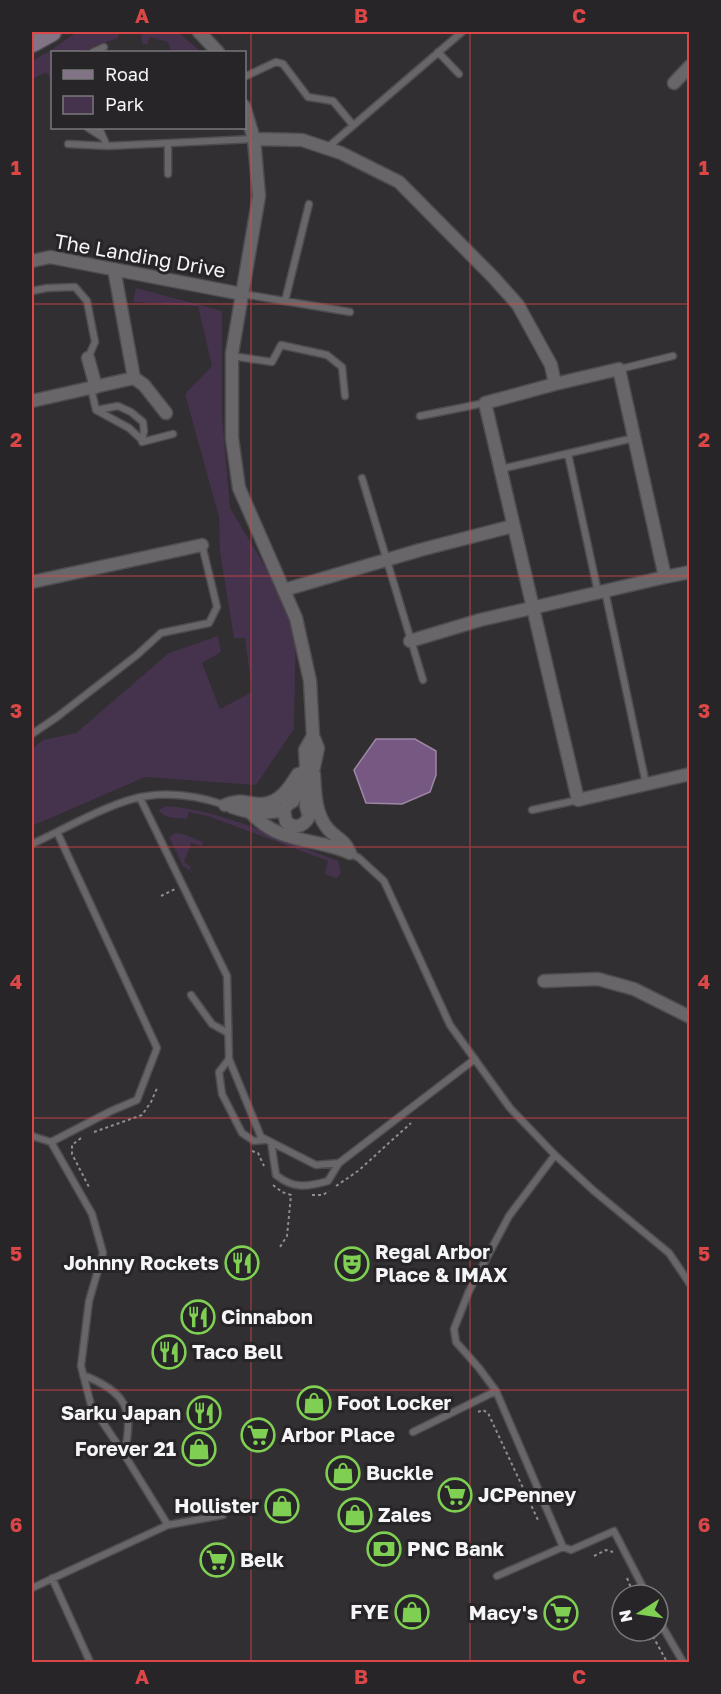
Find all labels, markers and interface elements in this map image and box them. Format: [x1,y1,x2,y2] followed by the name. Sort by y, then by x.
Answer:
[135,3,149,27] text: A
[354,3,368,27] text: B
[572,3,586,27] text: C
[51,51,246,129] legend
[105,63,149,85] text: Road
[105,93,144,115] text: Park
[11,155,21,179] text: 1
[699,155,709,179] text: 1
[53,228,228,282] street label: The Landing Drive
[10,427,22,451] text: 2
[698,427,710,451] text: 2
[10,698,22,722] text: 3
[698,698,710,722] text: 3
[10,969,22,993] text: 4
[698,969,710,993] text: 4
[375,1239,508,1286] place label: Regal Arbor Place & IMAX
[10,1241,22,1265] text: 5
[698,1241,710,1265] text: 5
[224,1245,260,1281] restaurant icon: Johnny Rockets
[334,1246,370,1282] theatre icon: Regal Arbor Place & IMAX
[63,1250,219,1274] place label: Johnny Rockets
[180,1299,216,1335] restaurant icon: Cinnabon
[221,1304,313,1328] place label: Cinnabon
[151,1334,187,1370] restaurant icon: Taco Bell
[192,1339,283,1363] place label: Taco Bell
[296,1385,332,1421] shop icon: Foot Locker
[337,1390,452,1414] place label: Foot Locker
[186,1395,222,1431] restaurant icon: Sarku Japan
[61,1400,181,1424] place label: Sarku Japan
[240,1417,276,1453] supermarket icon: Arbor Place
[281,1422,395,1446] place label: Arbor Place
[181,1431,217,1467] shop icon: Forever 21
[75,1436,176,1460] place label: Forever 21
[325,1455,361,1491] shop icon: Buckle
[366,1460,434,1484] place label: Buckle
[437,1477,473,1513] supermarket icon: JCPenney
[478,1482,576,1506] place label: JCPenney
[264,1488,300,1524] shop icon: Hollister
[174,1493,259,1517] place label: Hollister
[337,1497,373,1533] shop icon: Zales
[378,1502,432,1526] place label: Zales
[10,1512,22,1536] text: 6
[698,1512,710,1536] text: 6
[366,1531,402,1567] bank icon: PNC Bank
[407,1536,505,1560] place label: PNC Bank
[199,1542,235,1578] supermarket icon: Belk
[240,1547,285,1571] place label: Belk
[610,1583,670,1643] north arrow
[394,1594,430,1630] shop icon: FYE
[543,1595,579,1631] supermarket icon: Macy's
[350,1599,389,1623] place label: FYE
[469,1600,538,1624] place label: Macy's
[614,1608,636,1624] text: N
[135,1664,149,1688] text: A
[354,1664,368,1688] text: B
[572,1664,586,1688] text: C

